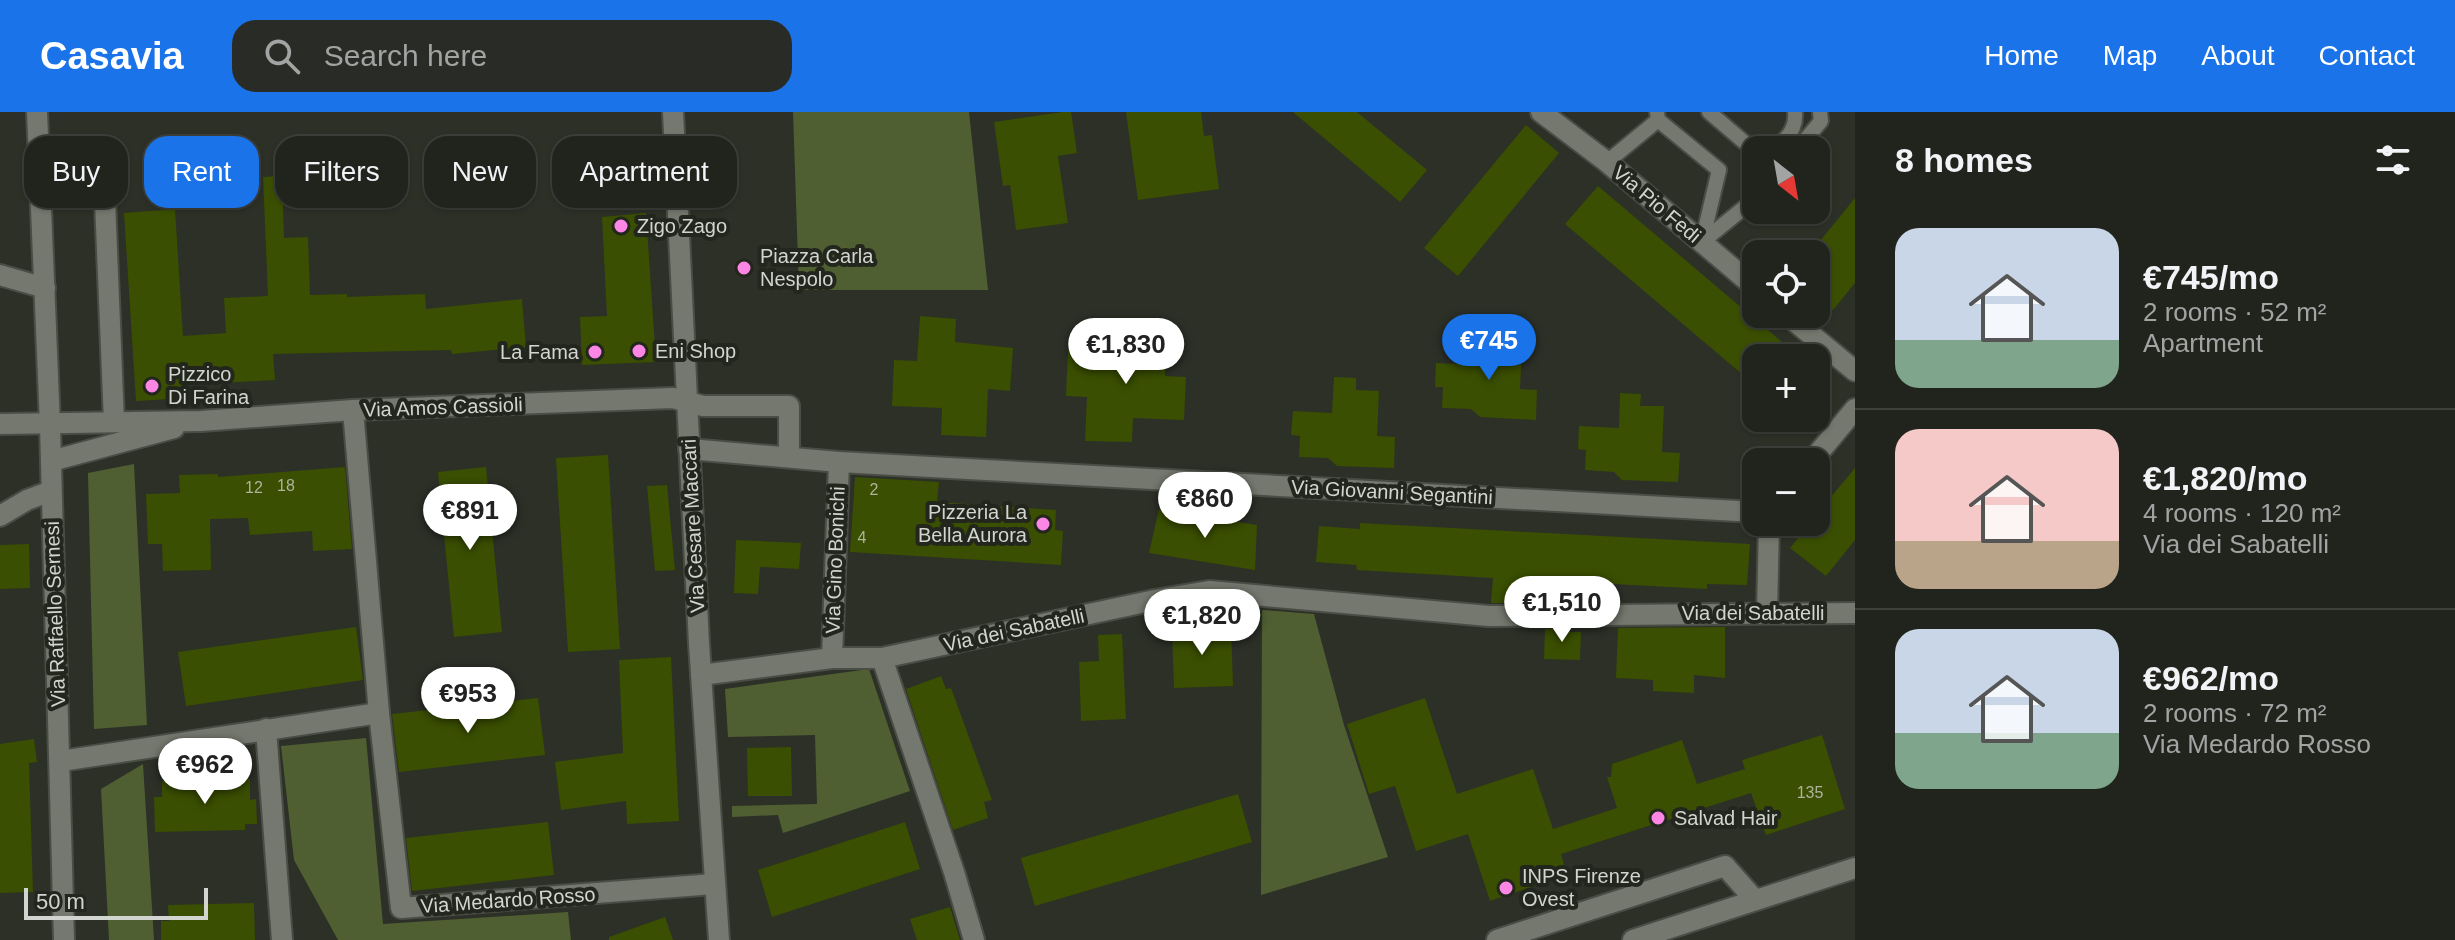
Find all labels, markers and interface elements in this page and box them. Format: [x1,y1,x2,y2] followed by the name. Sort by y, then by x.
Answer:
[232,20,792,92] search box
[260,34,304,78] icon: search
[40,35,184,77] text: Casavia
[324,39,487,72] text: Search here
[1984,40,2059,71] text: Home
[2103,40,2157,71] text: Map
[2201,40,2275,71] text: About
[2319,40,2415,71] text: Contact
[24,136,128,208] chip: Buy
[144,136,259,208] chip: Rent
[275,136,408,208] chip: Filters
[424,136,536,208] chip: New
[552,136,737,208] chip: Apartment
[1742,136,1830,224] north arrow
[1742,136,1830,536] map controls
[2371,138,2415,182] icon: filters
[1895,141,2033,179] text: 8 homes
[1609,161,1705,247] street label: Via Pio Fedi
[637,215,727,237] place label: Zigo Zago
[612,217,630,235] marker: Zigo Zago
[1742,240,1830,328] button: locate
[760,245,874,290] place label: Piazza Carla Nespolo
[2143,258,2279,296] text: €745/mo
[735,259,753,277] marker: Piazza Carla Nespolo
[1959,260,2055,356] icon: home
[2143,297,2327,327] text: 2 rooms · 52 m²
[1442,314,1536,382] pin: €745
[1061,318,1191,386] pin: €1,830
[1460,325,1518,355] text: €745
[2143,328,2263,358] text: Apartment
[1086,329,1166,359] text: €1,830
[655,340,736,362] place label: Eni Shop
[500,341,580,363] place label: La Fama
[630,342,648,360] marker: Eni Shop
[586,343,604,361] marker: La Fama
[1742,344,1830,432] button: +
[168,363,250,408] place label: Pizzico Di Farina
[143,377,161,395] marker: Pizzico Di Farina
[363,393,523,421] street label: Via Amos Cassioli
[677,438,709,614] street label: Via Cesare Maccari
[1742,448,1830,536] button: −
[2143,459,2307,497] text: €1,820/mo
[1959,461,2055,557] icon: home
[1158,472,1252,540] pin: €860
[1291,476,1493,508] street label: Via Giovanni Segantini
[277,477,295,494] house number: 18
[245,479,263,496] house number: 12
[870,481,879,498] house number: 2
[1176,483,1234,513] text: €860
[423,484,517,552] pin: €891
[821,486,849,634] street label: Via Gino Bonichi
[441,495,499,525] text: €891
[2143,498,2341,528] text: 4 rooms · 120 m²
[918,501,1028,546] place label: Pizzeria La Bella Aurora
[1034,515,1052,533] marker: Pizzeria La Bella Aurora
[41,521,69,707] street label: Via Raffaello Sernesi
[858,529,867,546] house number: 4
[2143,529,2329,559] text: Via dei Sabatelli
[1497,576,1627,644] pin: €1,510
[1522,587,1602,617] text: €1,510
[1137,589,1267,657] pin: €1,820
[1162,600,1242,630] text: €1,820
[1681,602,1825,624] street label: Via dei Sabatelli
[942,604,1086,656] street label: Via dei Sabatelli
[2143,659,2279,697] text: €962/mo
[1959,661,2055,757] icon: home
[421,667,515,735] pin: €953
[439,678,497,708] text: €953
[2143,698,2327,728] text: 2 rooms · 72 m²
[2143,729,2371,759] text: Via Medardo Rosso
[158,738,252,806] pin: €962
[176,749,234,779] text: €962
[1797,784,1823,801] house number: 135
[1674,807,1778,829] place label: Salvad Hair
[1649,809,1667,827] marker: Salvad Hair
[1522,865,1641,910] place label: INPS Firenze Ovest
[1497,879,1515,897] marker: INPS Firenze Ovest
[420,883,596,917] street label: Via Medardo Rosso
[24,884,208,920] scale bar
[36,889,85,914] text: 50 m

